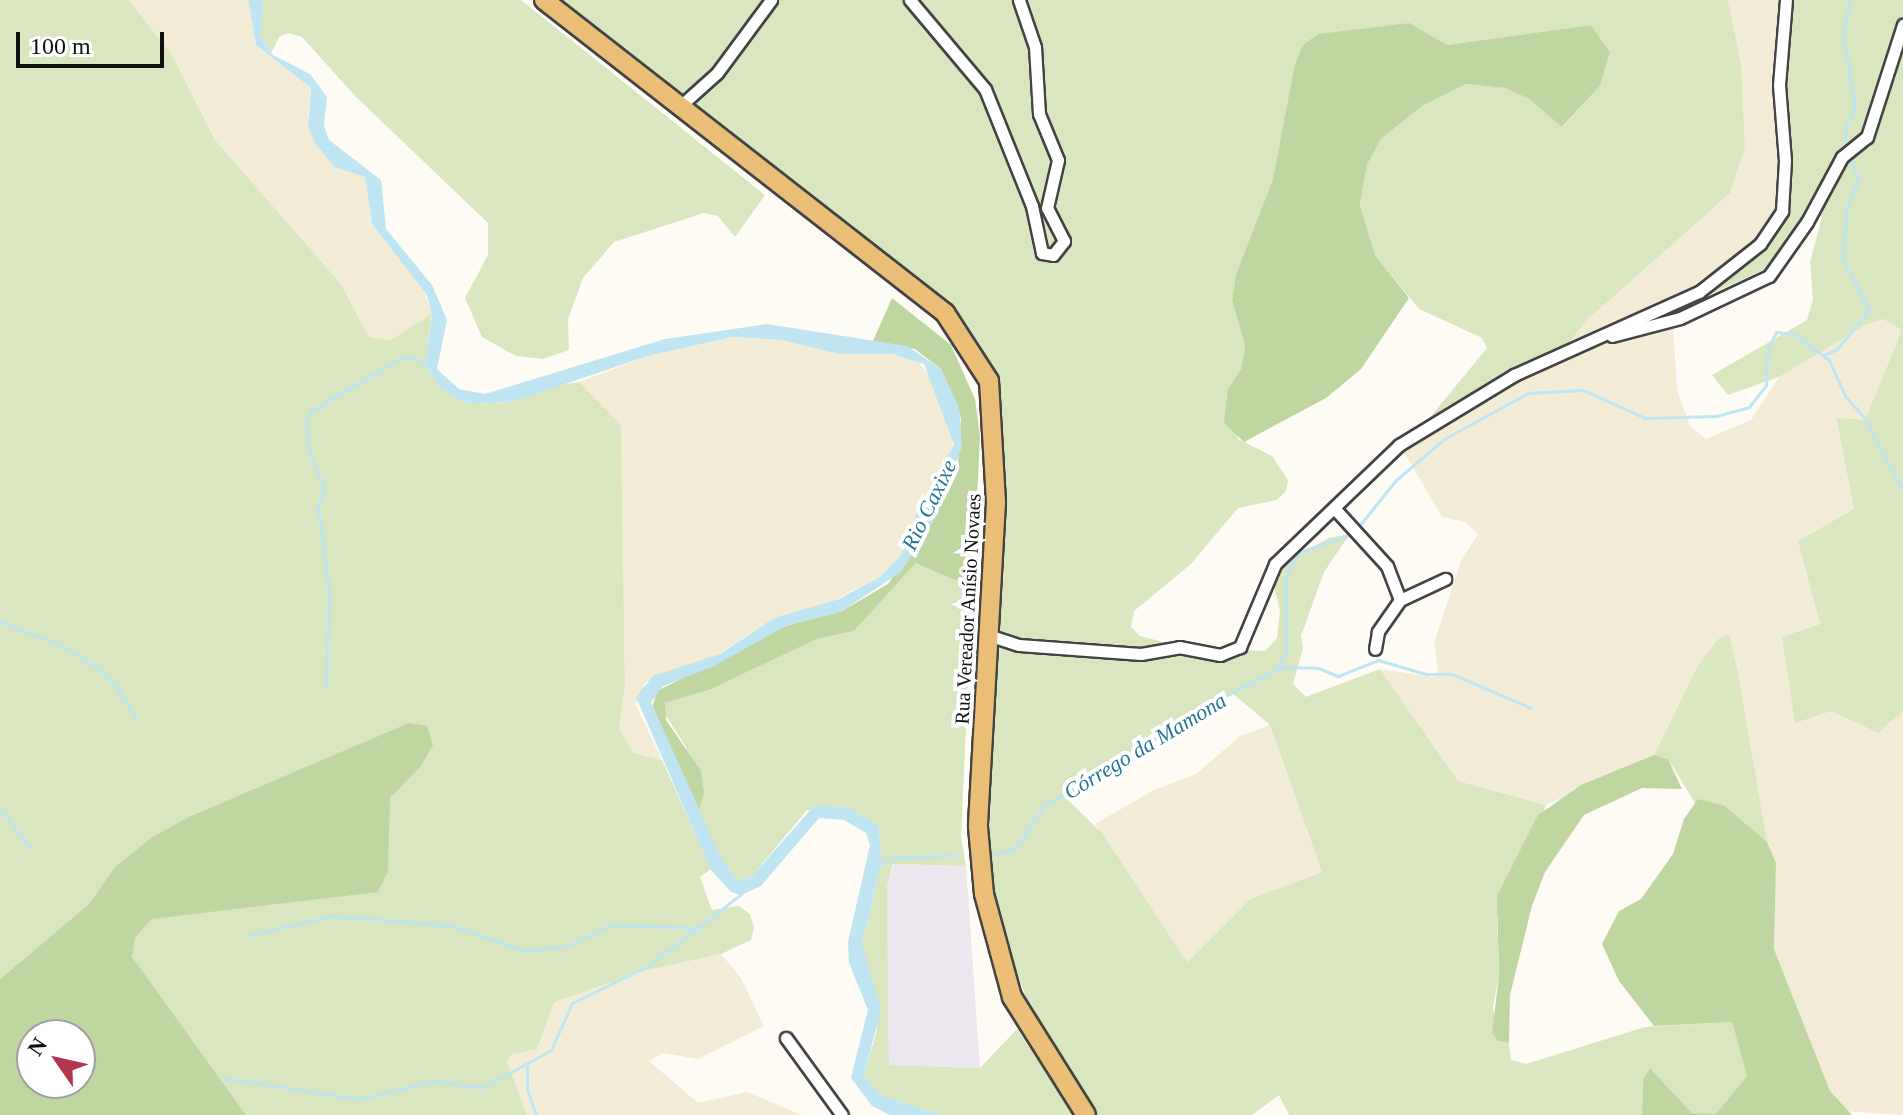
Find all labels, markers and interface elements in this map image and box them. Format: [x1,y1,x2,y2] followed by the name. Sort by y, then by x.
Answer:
[20,16,168,66] scale bar
[30,33,91,59] text: 100 m
[896,456,962,554] water label: Rio Caxixe
[950,492,986,726] street label: Rua Vereador Anísio Novaes
[1059,687,1231,805] water label: Córrego da Mamona
[16,1019,96,1099] north arrow
[23,1033,52,1060] text: N

